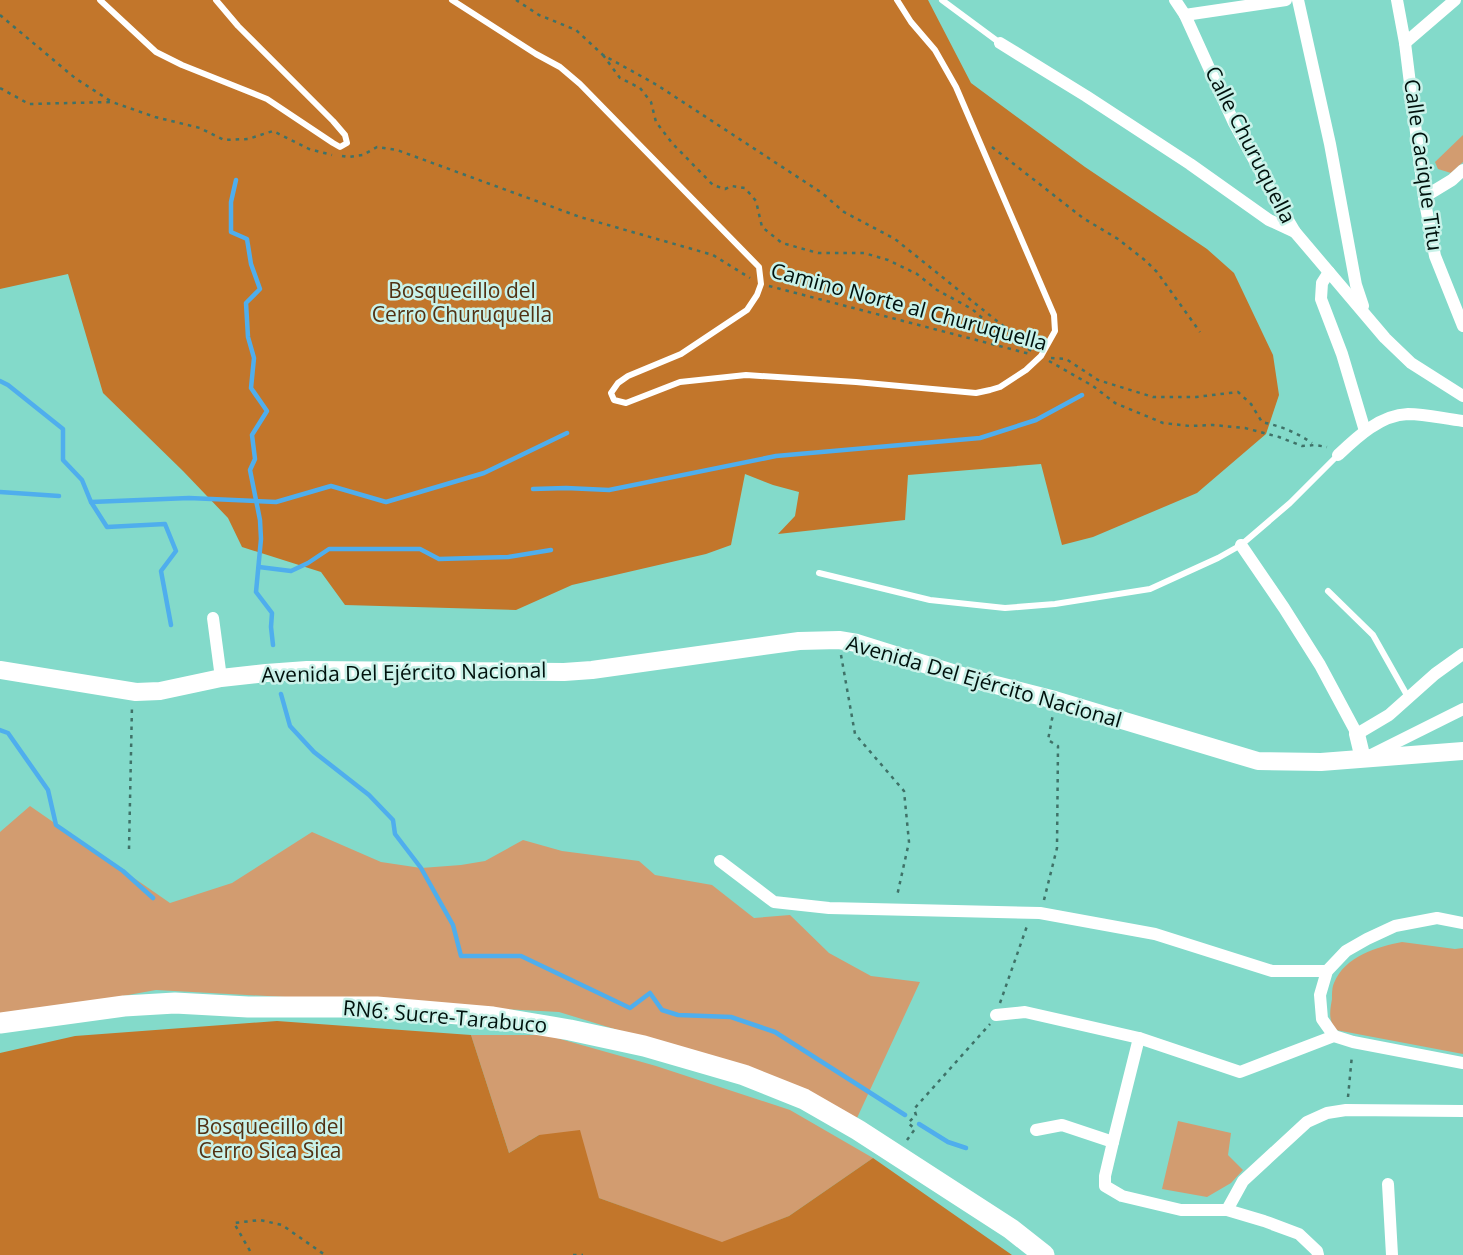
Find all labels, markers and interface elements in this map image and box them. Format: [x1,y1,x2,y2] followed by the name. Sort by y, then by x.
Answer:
[1199,61,1303,228] street label: Calle Churuquella
[1398,77,1450,253] street label: Calle Cacique Titu
[768,256,1051,356] street label: Camino Norte al Churuquella
[372,276,552,328] park label: Bosquecillo del Cerro Churuquella
[843,628,1125,734] street label: Avenida Del Ejército Nacional
[261,656,547,688] street label: Avenida Del Ejército Nacional
[342,993,549,1039] street label: RN6: Sucre-Tarabuco
[196,1112,344,1164] park label: Bosquecillo del Cerro Sica Sica

